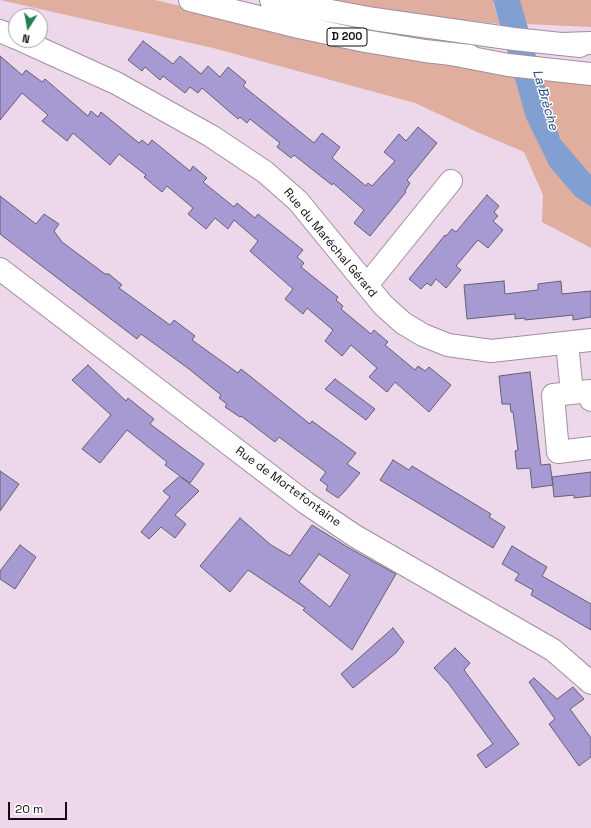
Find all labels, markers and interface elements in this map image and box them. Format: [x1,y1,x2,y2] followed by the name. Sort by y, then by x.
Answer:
[8,8,48,48] north arrow
[327,28,367,46] road number: D 200
[21,31,31,46] text: N
[529,68,561,132] water label: La Brèche
[280,186,380,300] street label: Rue du Maréchal Gérard
[232,444,344,530] street label: Rue de Mortefontaine
[10,794,69,820] scale bar
[15,801,43,817] text: 20 m

